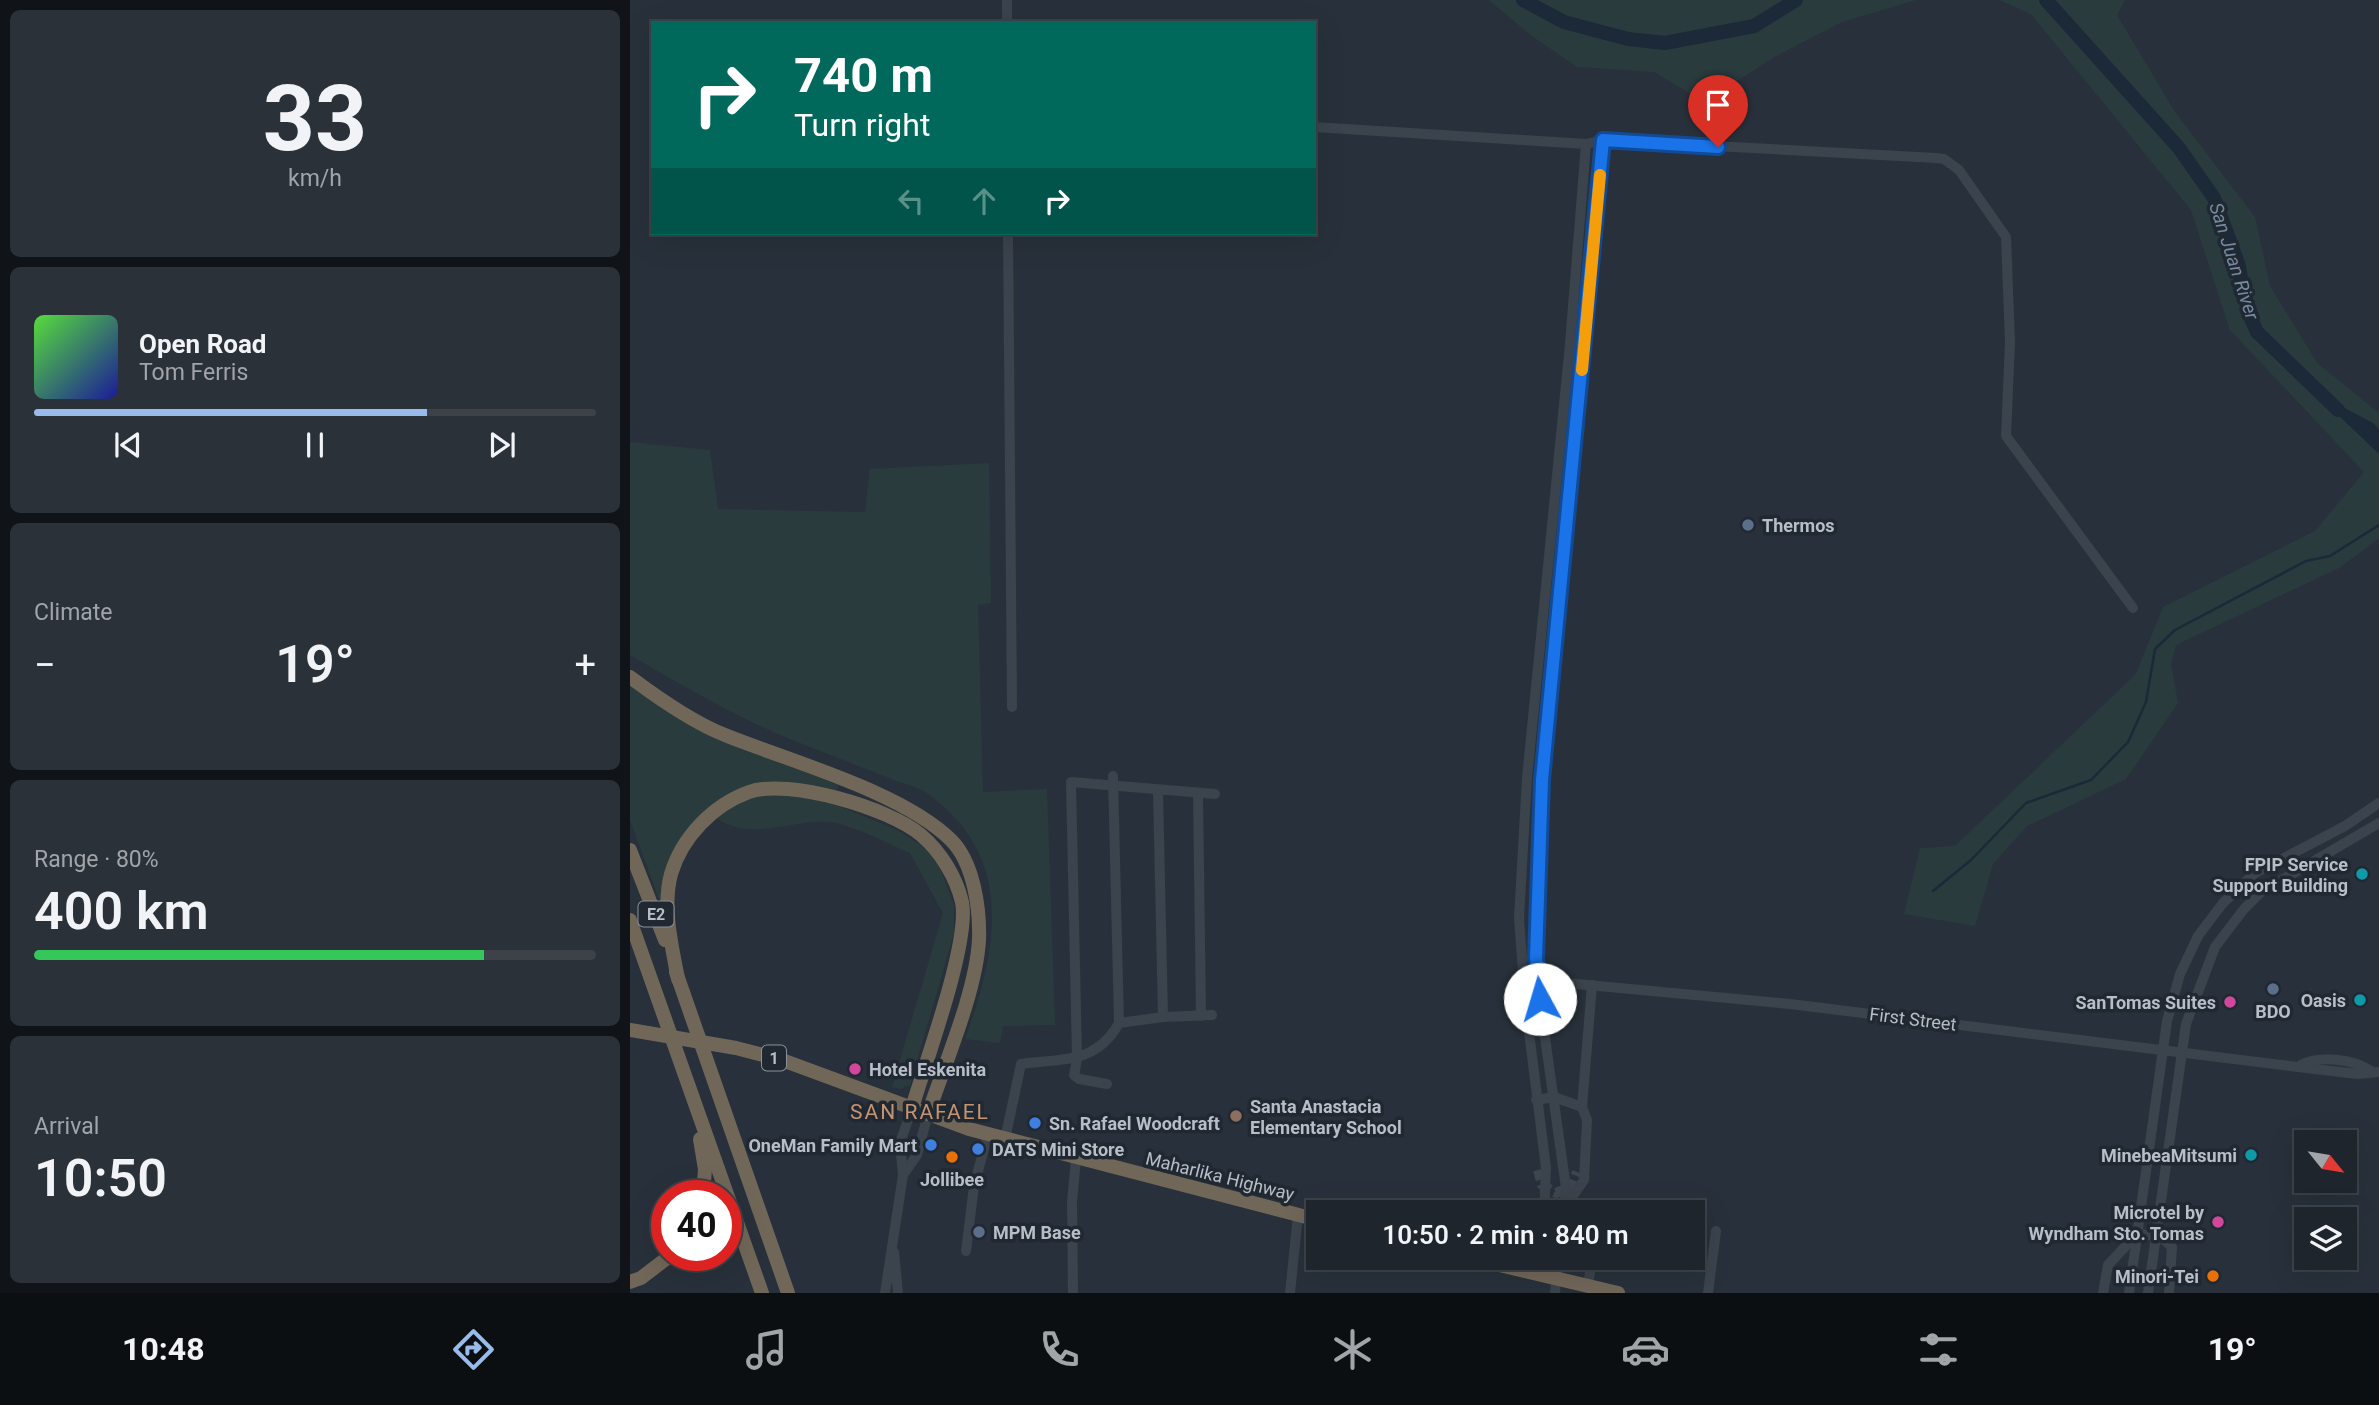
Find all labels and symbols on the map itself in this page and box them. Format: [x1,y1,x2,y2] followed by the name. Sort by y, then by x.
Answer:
[1688,75,1748,147] pin
[2204,200,2264,323] water label: San Juan River
[1762,515,1835,536] place label: Thermos
[1740,517,1756,533] marker: Thermos
[2212,854,2348,896] place label: FPIP Service Support Building
[2354,866,2370,882] marker: FPIP Service Support Building
[638,902,674,926] road number: E2
[1503,962,1577,1036] position arrow
[2265,981,2281,997] marker: BDO
[2301,990,2346,1011] place label: Oasis
[2075,992,2216,1013] place label: SanTomas Suites
[2352,992,2368,1008] marker: Oasis
[2222,994,2238,1010] marker: SanTomas Suites
[2255,1001,2291,1022] place label: BDO
[1868,1003,1958,1035] street label: First Street
[762,1046,786,1070] road number: 1
[869,1059,986,1080] place label: Hotel Eskenita
[847,1061,863,1077] marker: Hotel Eskenita
[1250,1096,1402,1138] place label: Santa Anastacia Elementary School
[850,1100,990,1124] district label: SAN RAFAEL
[1228,1108,1244,1124] marker: Santa Anastacia Elementary School
[1049,1113,1220,1134] place label: Sn. Rafael Woodcraft
[1027,1115,1043,1131] marker: Sn. Rafael Woodcraft
[2294,1130,2357,1194] north arrow
[748,1135,917,1156] place label: OneMan Family Mart
[923,1137,939,1153] marker: OneMan Family Mart
[992,1139,1124,1160] place label: DATS Mini Store
[970,1141,986,1157] marker: DATS Mini Store
[2101,1145,2237,1166] place label: MinebeaMitsumi
[1144,1147,1297,1205] street label: Maharlika Highway
[2243,1147,2259,1163] marker: MinebeaMitsumi
[944,1149,960,1165] marker: Jollibee
[920,1169,984,1190] place label: Jollibee
[651,1180,742,1271] speed limit sign: 40
[2029,1202,2205,1244] place label: Microtel by Wyndham Sto. Tomas
[2210,1214,2226,1230] marker: Microtel by Wyndham Sto. Tomas
[993,1222,1081,1243] place label: MPM Base
[971,1224,987,1240] marker: MPM Base
[2115,1266,2199,1287] place label: Minori-Tei
[2205,1268,2221,1284] marker: Minori-Tei

